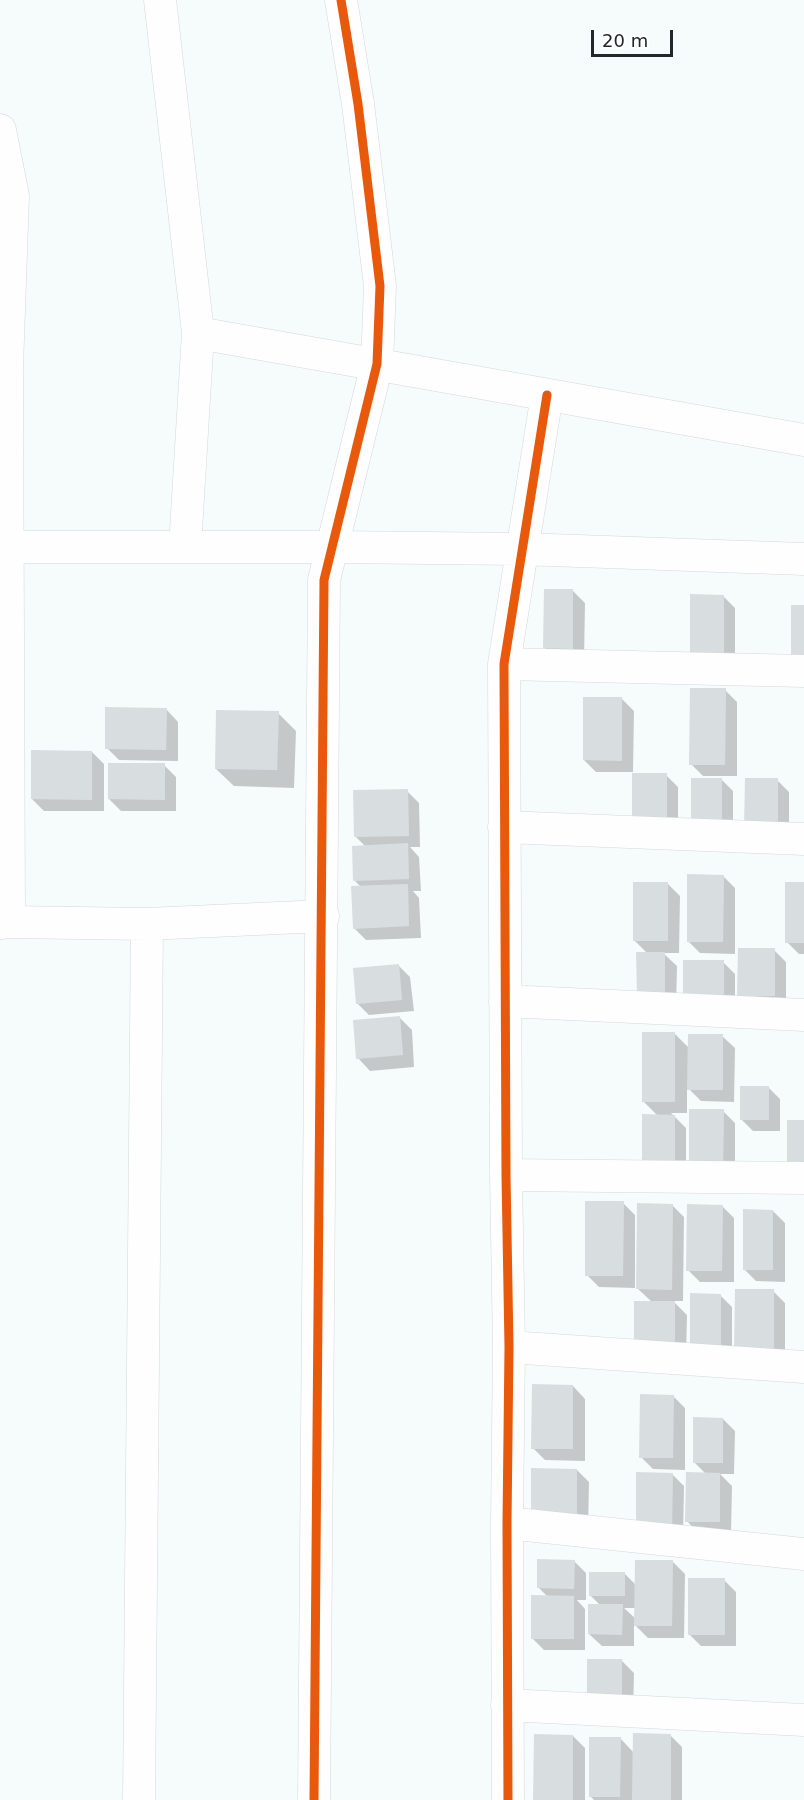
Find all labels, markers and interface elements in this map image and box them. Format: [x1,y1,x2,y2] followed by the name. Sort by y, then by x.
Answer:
[594,18,676,56] scale bar
[602,30,648,51] text: 20 m

